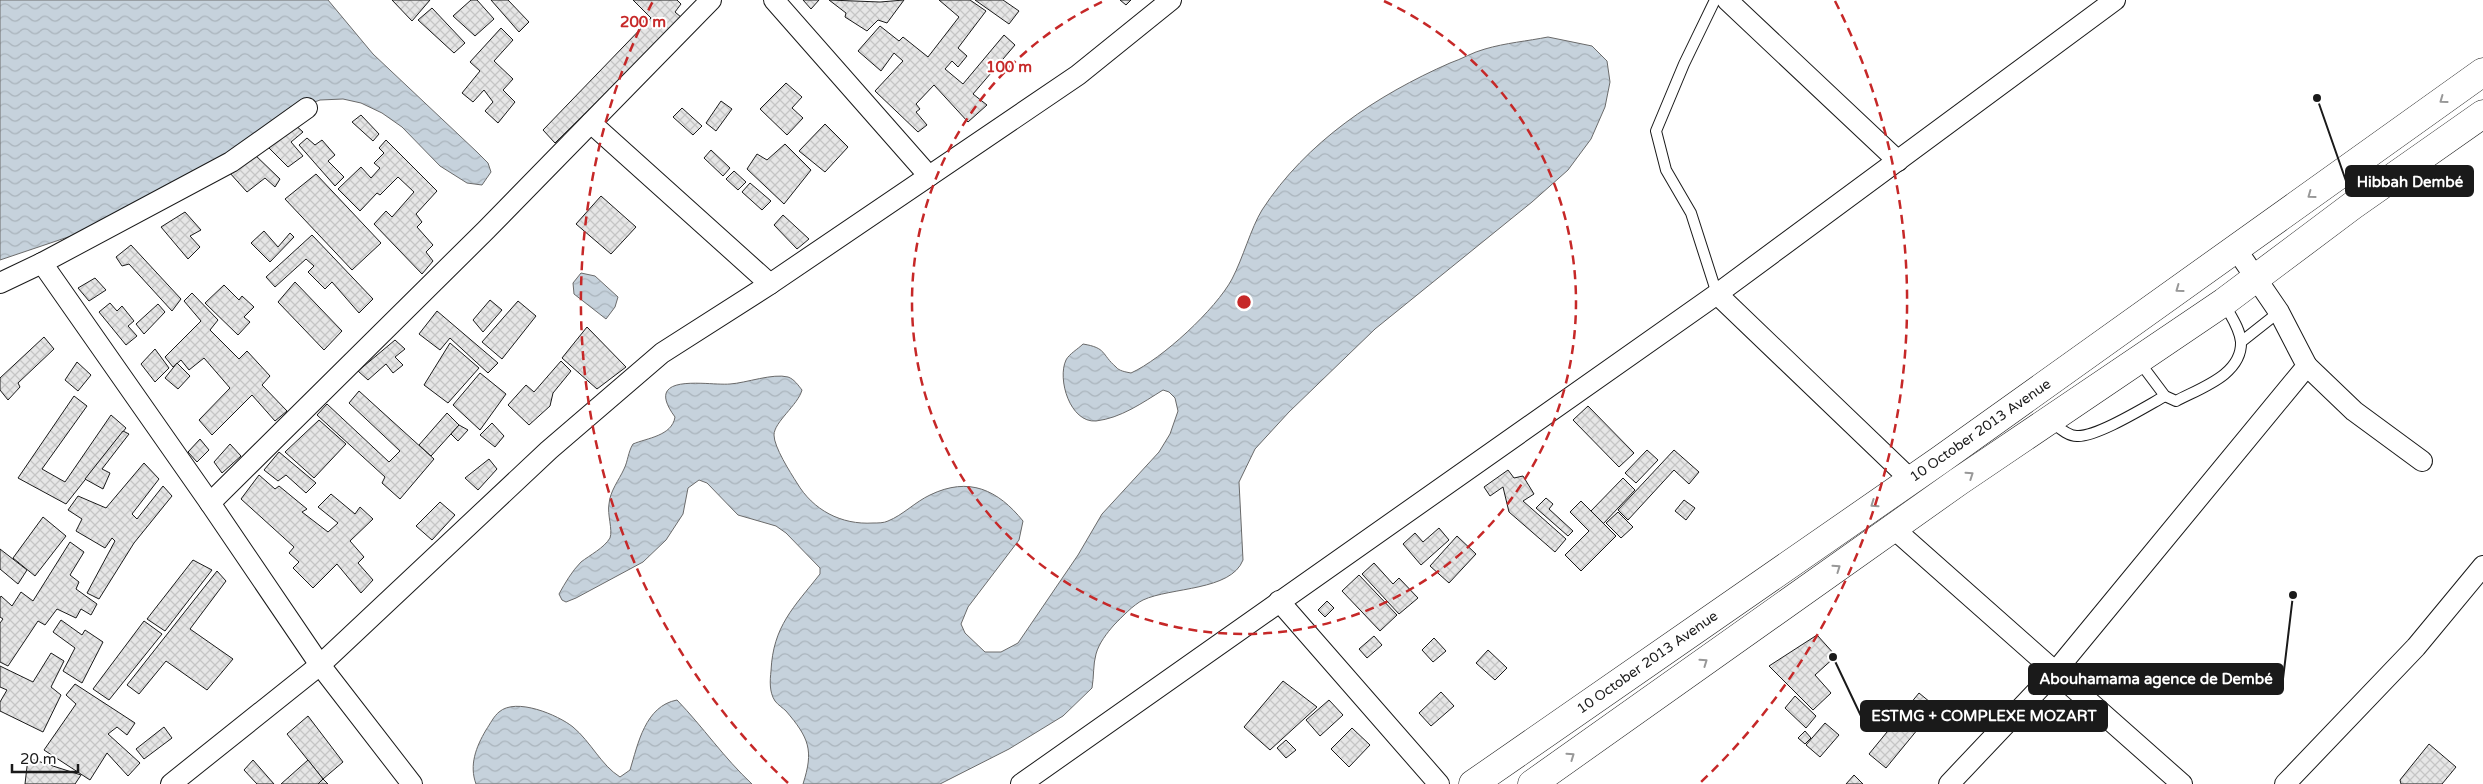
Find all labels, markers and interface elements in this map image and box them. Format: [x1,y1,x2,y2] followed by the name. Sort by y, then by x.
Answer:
[620,13,666,31] text: 200 m
[986,58,1032,76] text: 100 m
[2439,94,2449,103] one-way arrow
[2346,166,2473,196] callout: Hibbah Dembé
[2357,173,2464,191] text: Hibbah Dembé
[2307,189,2317,198] one-way arrow
[2175,283,2185,292] one-way arrow
[1235,293,1253,311] centre of rings
[1907,375,2054,486] street label: 10 October 2013 Avenue
[1964,472,1973,481] one-way arrow
[1871,498,1880,507] one-way arrow
[1831,565,1840,574] one-way arrow
[1574,607,1721,718] street label: 10 October 2013 Avenue
[1698,659,1708,668] one-way arrow
[2029,664,2283,694] callout: Abouhamama agence de Dembé
[2039,670,2273,689] text: Abouhamama agence de Dembé
[1861,701,2107,731] callout: ESTMG + COMPLEXE MOZART
[1871,707,2098,725] text: ESTMG + COMPLEXE MOZART
[12,742,79,774] scale bar
[20,750,57,768] text: 20 m
[1565,753,1575,762] one-way arrow

